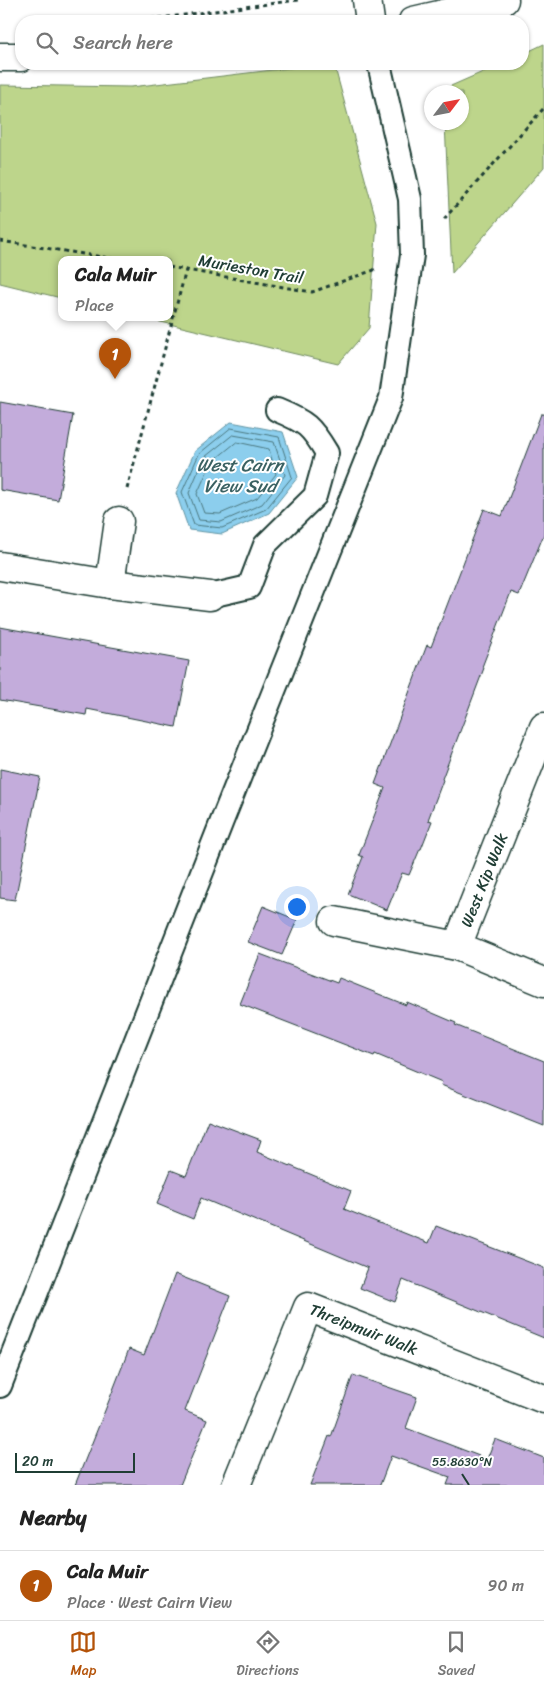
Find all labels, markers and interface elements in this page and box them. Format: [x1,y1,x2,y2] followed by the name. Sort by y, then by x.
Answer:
[15,15,529,70] search box
[73,26,173,59] text: Search here
[33,29,61,57] icon: search
[424,85,469,130] north arrow
[196,246,306,293] street label: Murieston Trail
[58,256,173,321] popup
[75,258,156,291] text: Cala Muir
[75,291,114,320] text: Place
[99,338,131,379] pin: 1
[197,449,285,502] water label: West Cairn View Sud
[452,828,516,932] street label: West Kip Walk
[284,894,310,920] your location
[305,1294,423,1363] street label: Threipmuir Walk
[22,1449,53,1474] text: 20 m
[15,1450,135,1473] scale bar
[432,1451,493,1473] text: 55.8630°N
[20,1499,86,1537] text: Nearby
[67,1555,148,1588] text: Cala Muir
[33,1571,39,1600] text: 1
[488,1571,524,1600] text: 90 m
[67,1588,232,1617] text: Place · West Cairn View
[69,1628,97,1683] tab: Map
[236,1628,299,1683] tab: Directions
[438,1628,475,1683] tab: Saved

